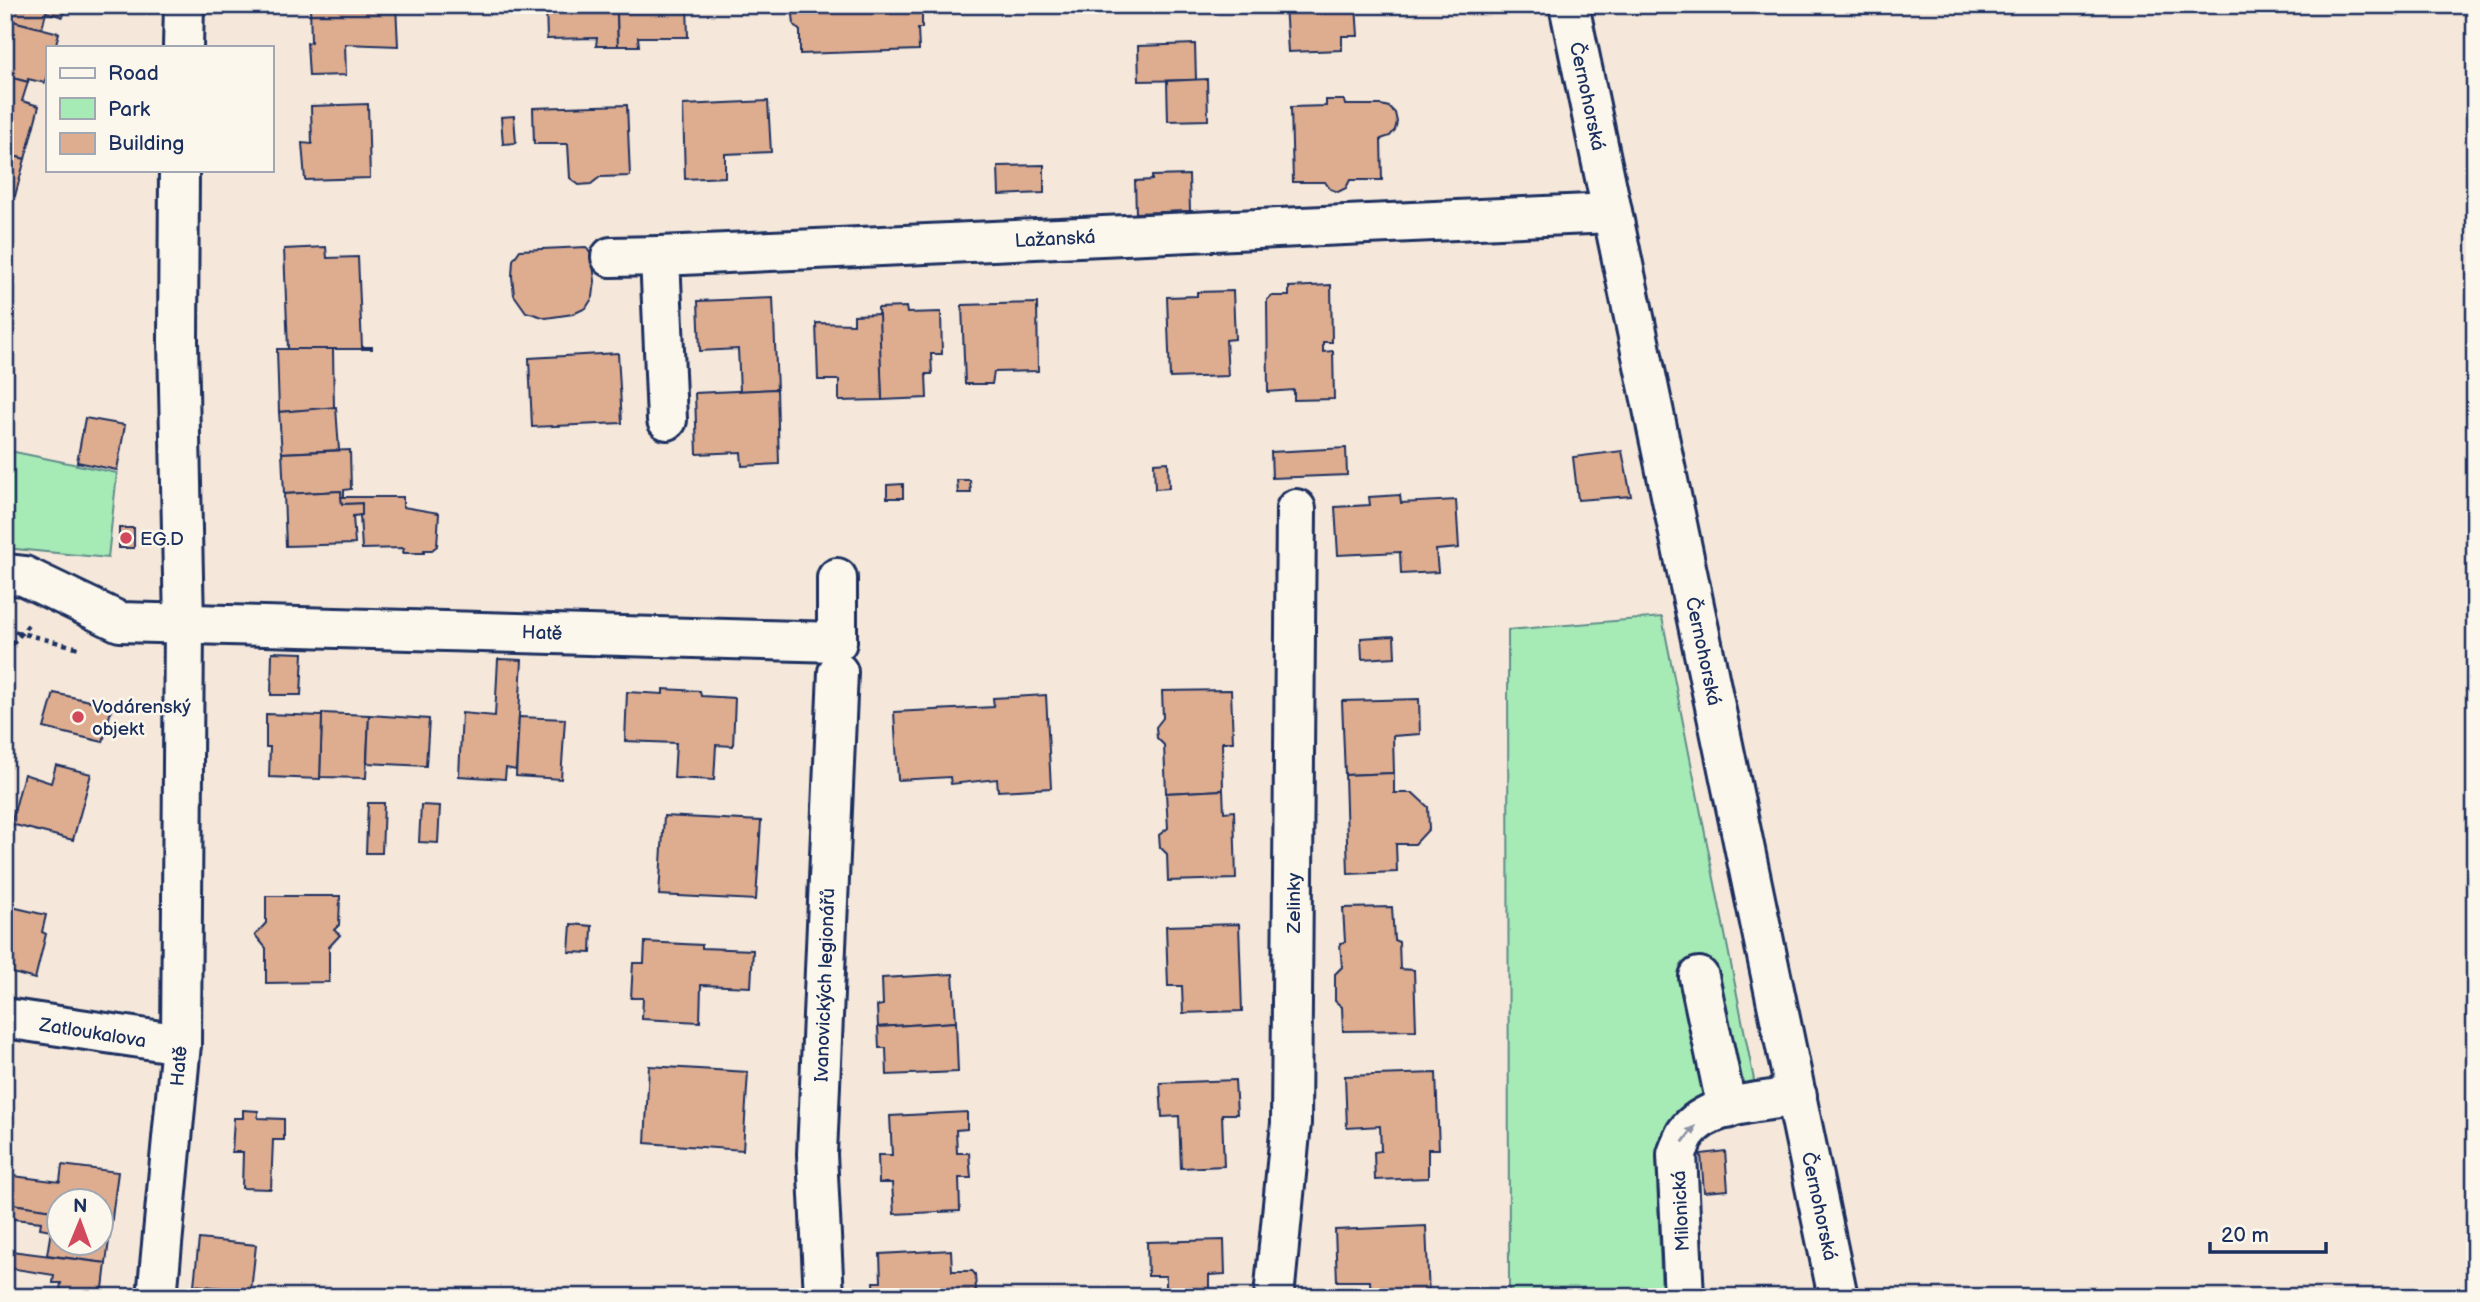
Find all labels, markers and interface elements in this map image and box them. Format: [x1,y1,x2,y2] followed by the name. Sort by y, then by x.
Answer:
[1564,40,1610,153] street label: Černohorská
[46,46,273,172] legend
[108,61,159,86] text: Road
[108,97,151,122] text: Park
[108,131,184,156] text: Building
[1014,226,1096,253] street label: Lažanská
[140,528,184,551] place label: EG.D
[118,530,134,546] marker: EG.D
[1680,595,1726,708] street label: Černohorská
[521,621,563,646] street label: Hatě
[92,696,191,741] place label: Vodárenský objekt
[70,709,86,725] marker: Vodárenský objekt
[1283,872,1306,934] street label: Zelinky
[811,888,840,1083] street label: Ivanovických legionářů
[37,1014,148,1053] street label: Zatloukalova
[166,1045,193,1087] street label: Hatě
[1682,1125,1696,1144] one-way arrow
[1796,1150,1842,1263] street label: Černohorská
[1668,1170,1695,1252] street label: Milonická
[46,1186,116,1256] north arrow
[73,1195,88,1218] text: N
[2210,1211,2326,1255] scale bar
[2221,1223,2269,1248] text: 20 m

